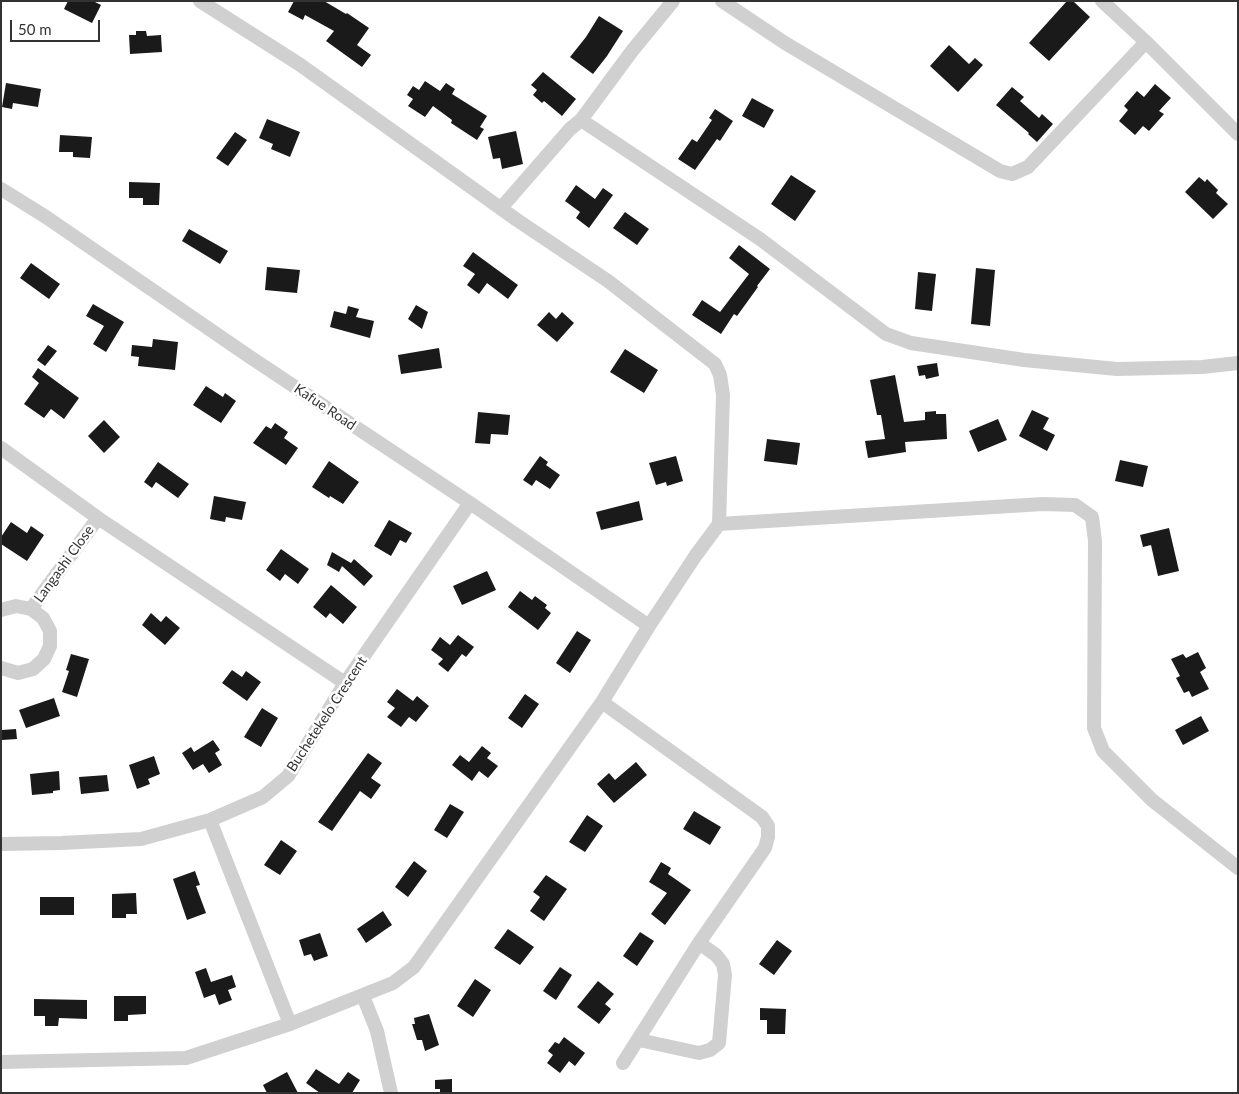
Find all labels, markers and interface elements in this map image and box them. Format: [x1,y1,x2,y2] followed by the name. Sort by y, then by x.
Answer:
[12,10,102,42] scale bar
[18,20,52,38] text: 50 m
[291,380,359,434] street label: Kafue Road
[30,522,98,606] street label: Langashi Close
[283,653,371,775] street label: Buchetekelo Crescent

